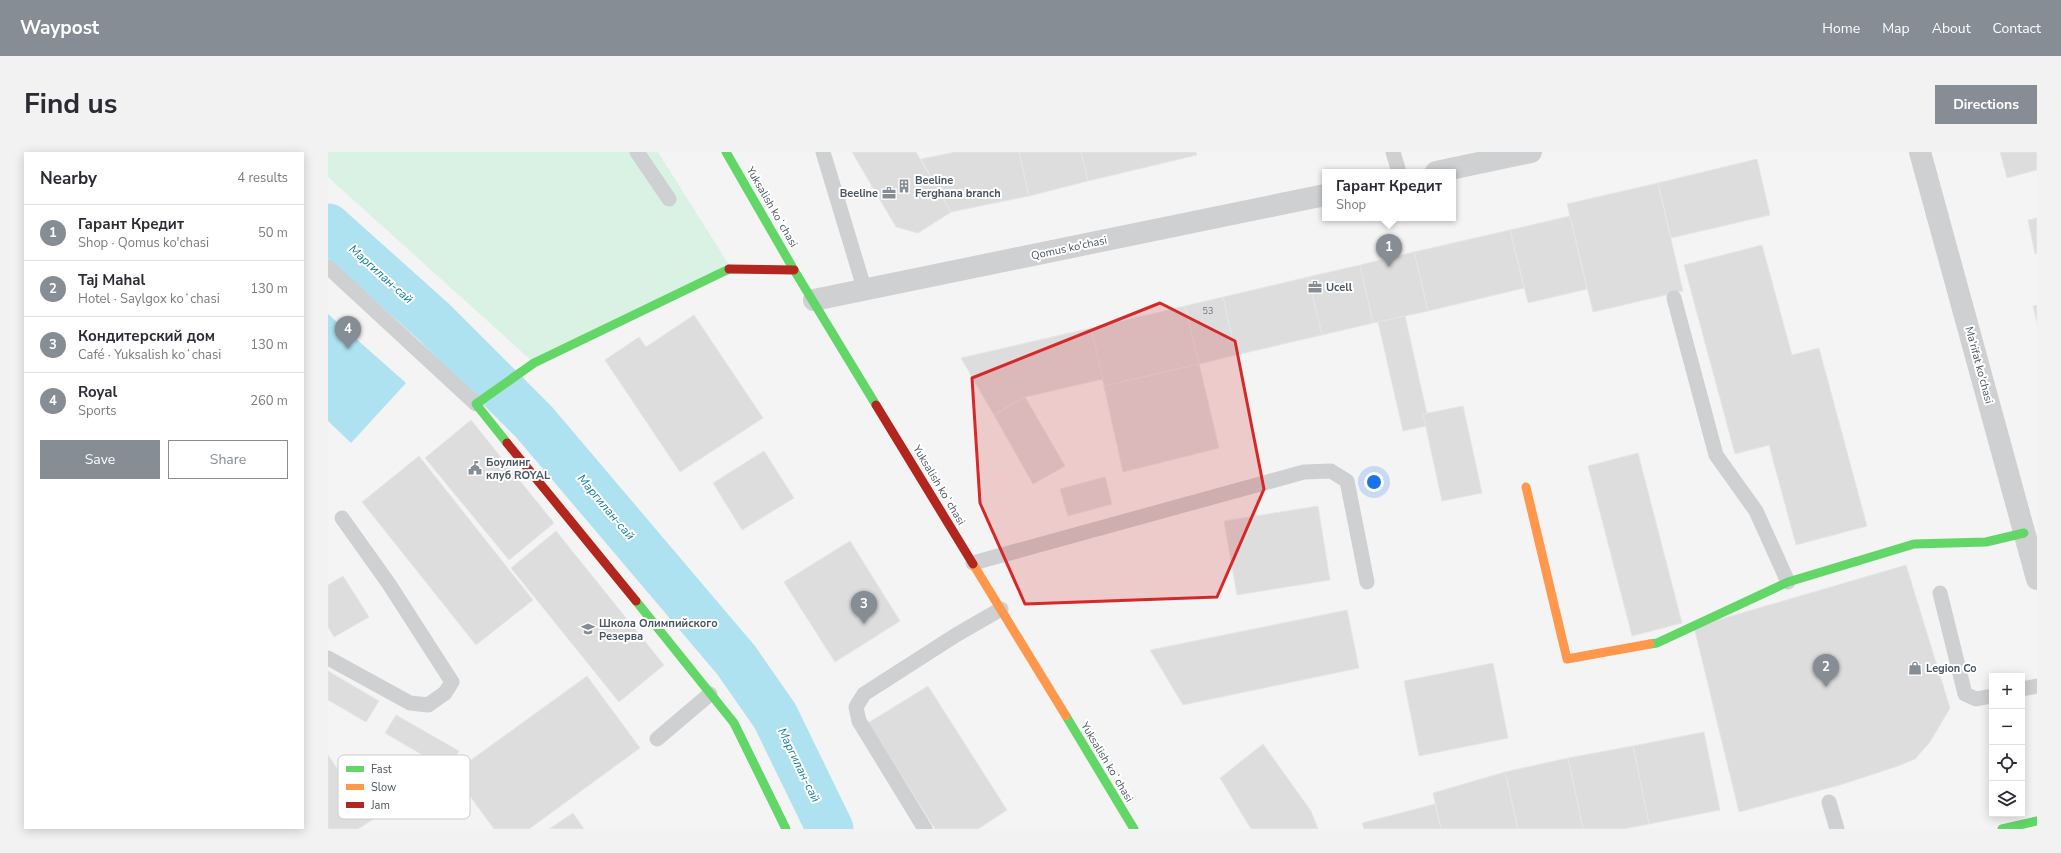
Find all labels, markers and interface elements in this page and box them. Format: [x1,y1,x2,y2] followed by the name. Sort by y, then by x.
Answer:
[20,15,99,41] text: Waypost
[1822,19,1860,38] text: Home
[1882,19,1910,38] text: Map
[1932,19,1971,38] text: About
[1993,19,2041,38] text: Contact
[24,85,118,123] text: Find us
[1935,85,2037,124] button: Directions
[742,163,801,250] street label: Yuksalish koʻchasi
[40,167,97,190] text: Nearby
[237,169,288,187] text: 4 results
[1322,169,1456,221] popup
[915,173,1001,201] place label: Beeline Ferghana branch
[1336,176,1442,196] text: Гарант Кредит
[896,178,912,194] building icon: Beeline Ferghana branch
[881,185,897,201] office icon: Beeline
[840,186,878,201] place label: Beeline
[1336,196,1366,214] text: Shop
[78,214,184,234] text: Гарант Кредит
[49,224,57,242] text: 1
[258,224,288,242] text: 50 m
[1030,233,1108,263] street label: Qomus ko'chasi
[78,234,209,252] text: Shop · Qomus ko'chasi
[1376,234,1402,267] pin: 1
[346,241,416,307] water label: Маргилан-сай
[78,270,145,290] text: Taj Mahal
[1307,279,1323,295] office icon: Ucell
[49,280,57,298] text: 2
[250,280,288,298] text: 130 m
[1326,280,1353,295] place label: Ucell
[78,290,220,308] text: Hotel · Saylgox koʻchasi
[1203,305,1213,317] house number: 53
[335,316,361,349] pin: 4
[1962,325,1996,405] street label: Ma'rifat ko'chasi
[78,326,215,346] text: Кондитерский дом
[49,336,57,354] text: 3
[250,336,288,354] text: 130 m
[78,346,221,364] text: Café · Yuksalish koʻchasi
[78,382,117,402] text: Royal
[49,392,57,410] text: 4
[250,392,288,410] text: 260 m
[78,402,117,420] text: Sports
[40,440,160,479] button: Save
[168,440,288,479] button: Share
[909,441,969,528] street label: Yuksalish koʻchasi
[486,455,550,483] place label: Боулинг клуб ROYAL
[467,460,483,476] public building icon: Боулинг клуб ROYAL
[574,471,638,543] water label: Маргилан-сай
[1364,472,1384,492] your location
[851,591,877,624] pin: 3
[599,616,718,644] place label: Школа Олимпийского Резерва
[580,621,596,637] school or university icon: Школа Олимпийского Резерва
[1813,654,1839,687] pin: 2
[1907,660,1923,676] shop icon: Legion Co
[1926,661,1977,676] place label: Legion Co
[1989,673,2025,817] map controls
[1989,673,2025,709] button: +
[1989,709,2025,745] button: −
[1077,718,1137,805] street label: Yuksalish koʻchasi
[774,725,824,805] water label: Маргилан-сай
[1989,745,2025,781] button: locate
[338,755,470,819] legend
[371,762,392,777] text: Fast
[371,780,396,795] text: Slow
[1989,781,2025,817] button: layers
[370,798,390,813] text: Jam

